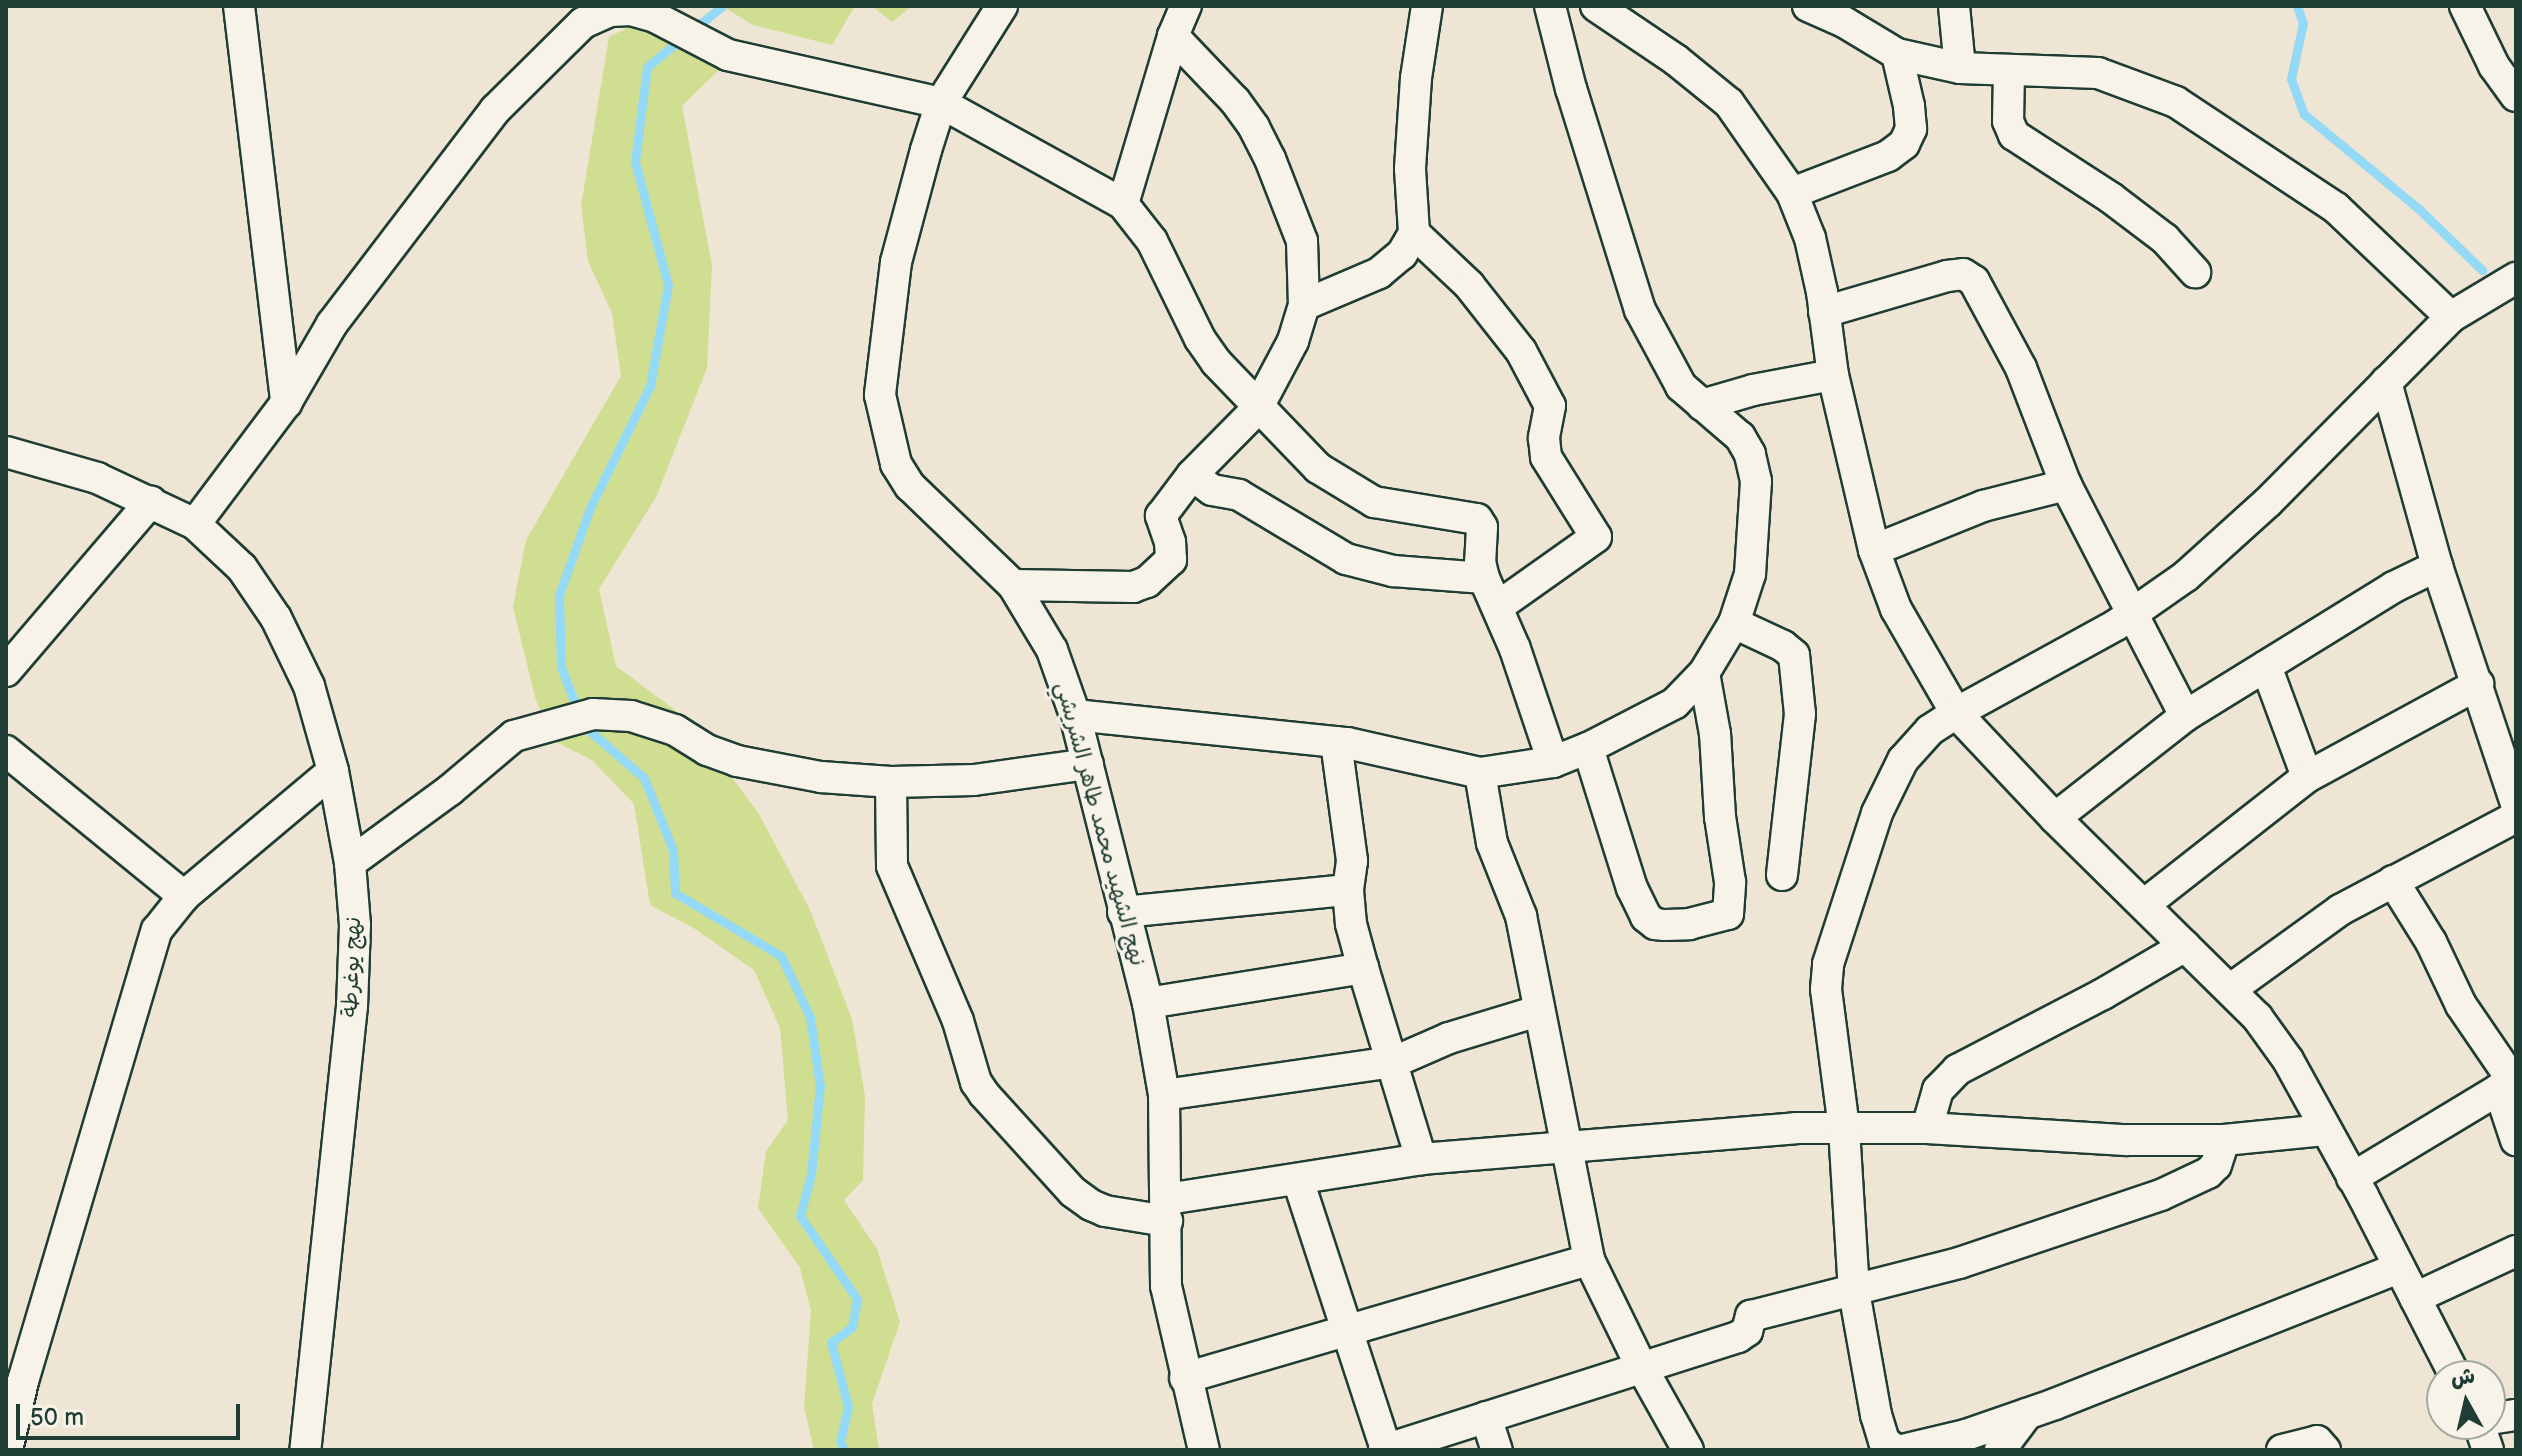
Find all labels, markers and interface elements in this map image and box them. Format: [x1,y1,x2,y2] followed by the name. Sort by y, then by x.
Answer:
[1049,679,1151,969] street label: نهج الشهيد محمد طاهر الشريشي
[337,916,367,1018] street label: نهج يوغرطة
[2426,1360,2506,1440] north arrow
[2449,1363,2477,1393] text: ش
[20,1388,244,1438] scale bar
[30,1403,84,1432] text: 50 m

